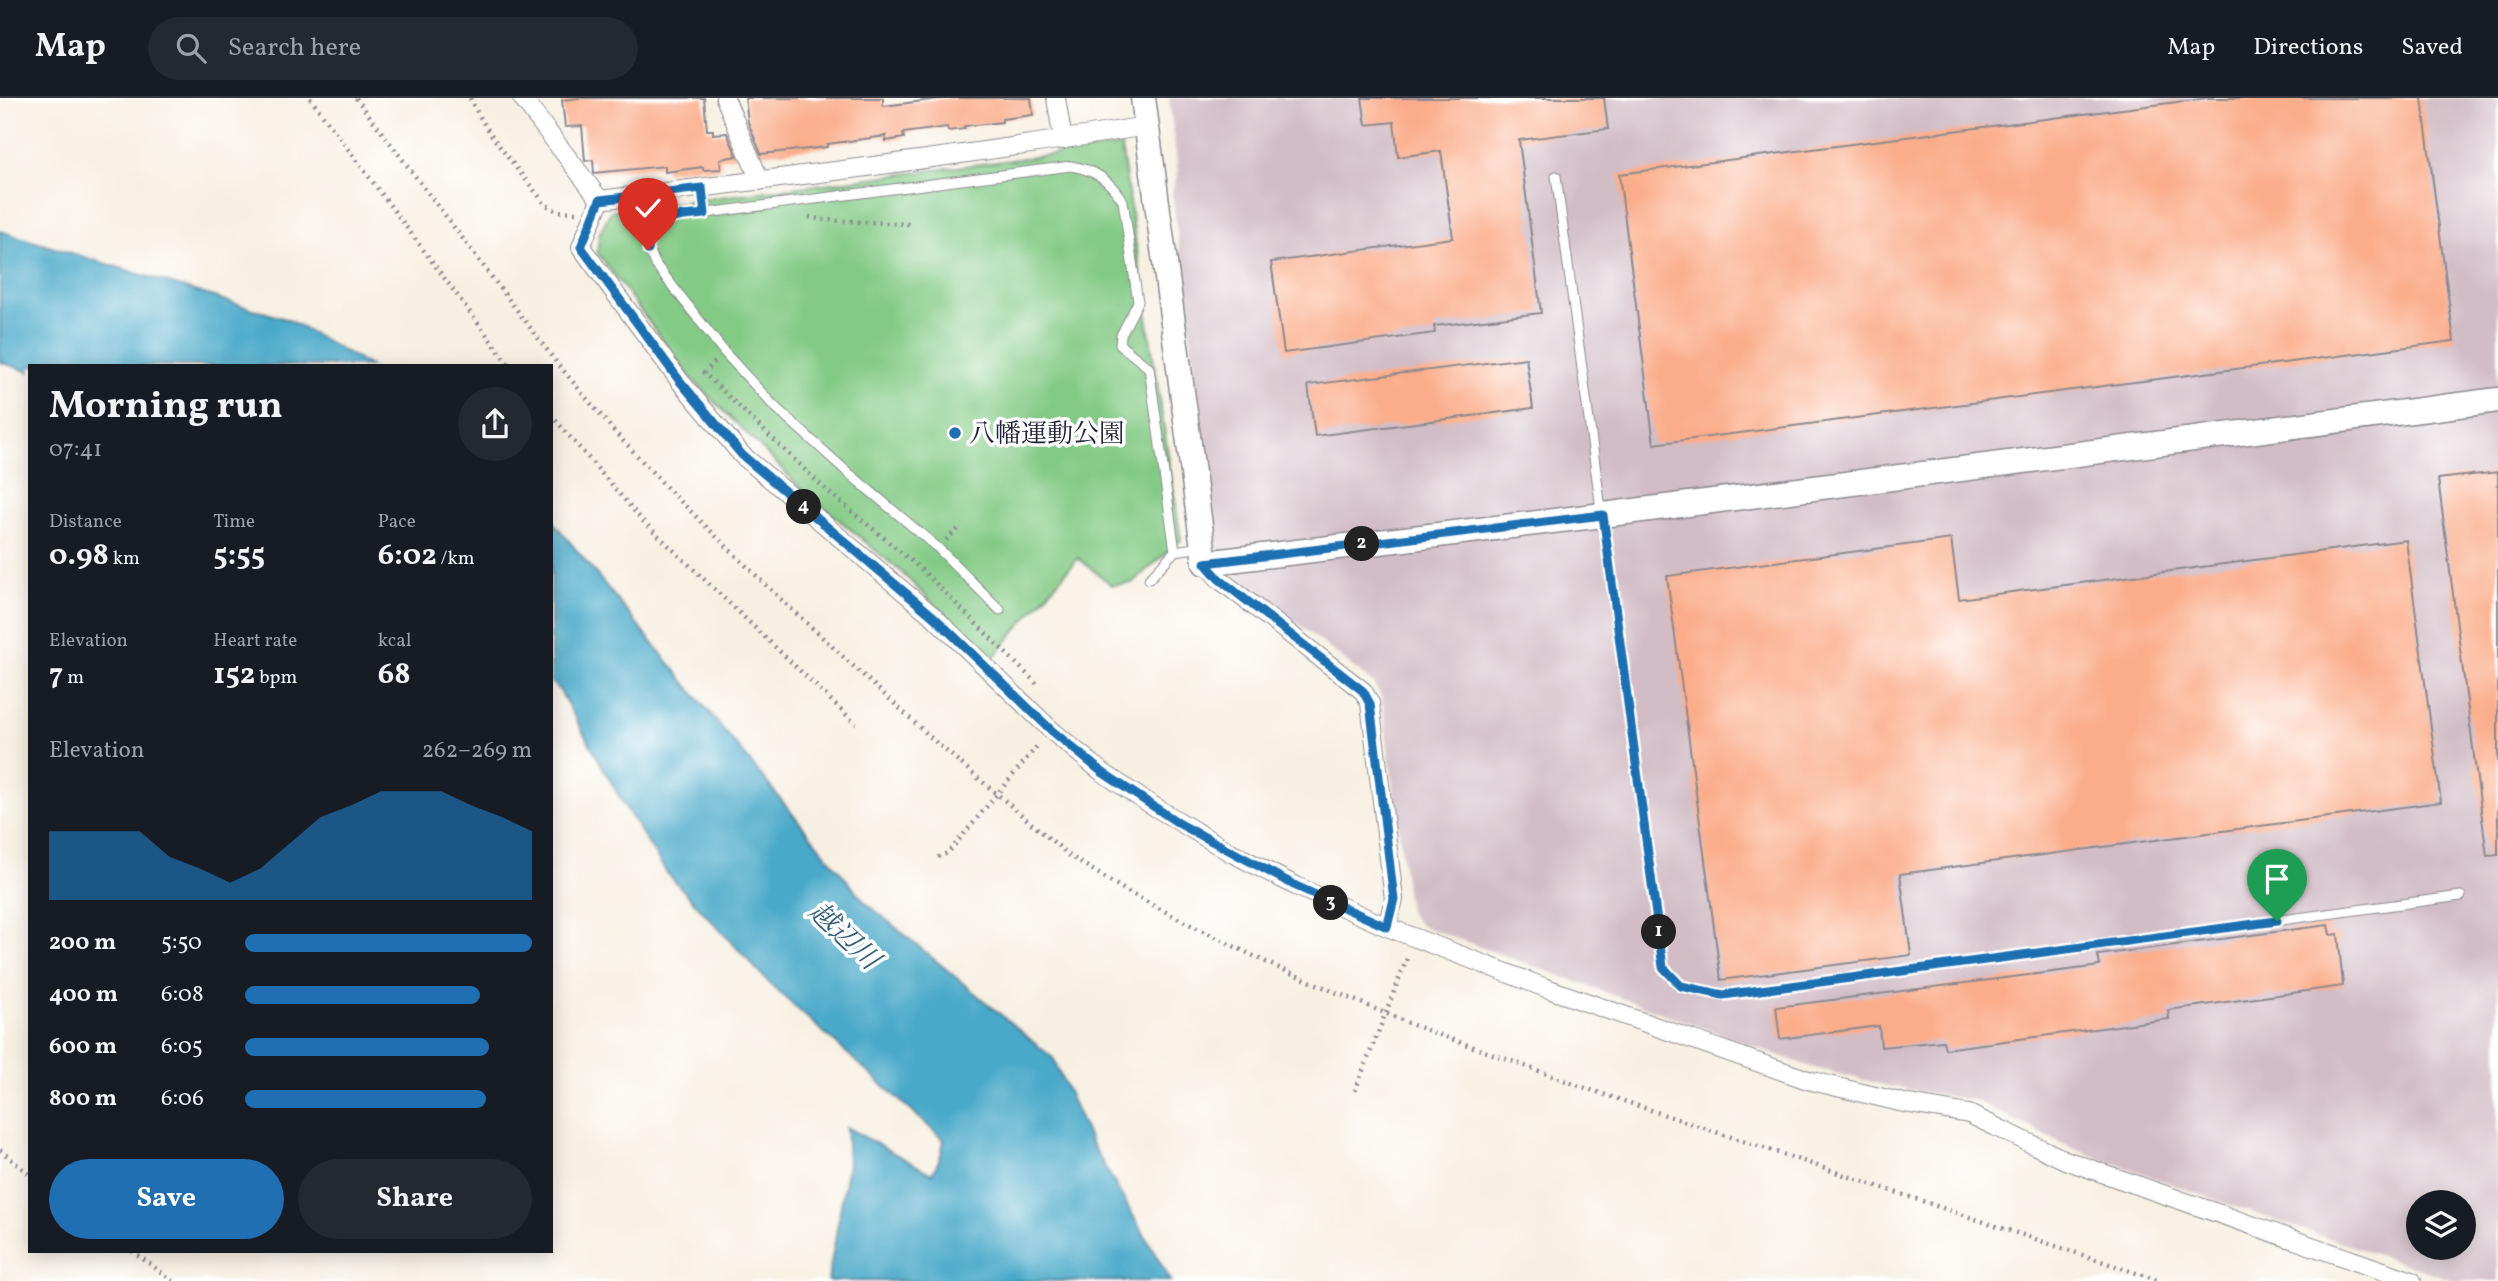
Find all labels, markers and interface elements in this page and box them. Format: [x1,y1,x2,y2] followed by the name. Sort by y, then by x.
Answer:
[148,17,638,80] search box
[35,25,106,71] text: Map
[172,29,210,67] icon: search
[228,30,361,66] text: Search here
[2167,31,2215,65] text: Map
[2253,31,2363,65] text: Directions
[2401,31,2463,65] text: Saved
[618,178,678,250] pin
[629,189,667,227] icon: check
[49,381,283,434] text: Morning run
[458,387,532,461] button: share
[969,417,1125,453] place label: 八幡運動公園
[947,425,963,441] marker: 八幡運動公園
[49,434,102,466] text: 07:41
[786,490,822,524] pin: 4
[798,493,809,519] text: 4
[49,509,122,535] text: Distance
[213,509,255,535] text: Time
[378,509,416,535] text: Pace
[1344,526,1380,562] pin: 2
[1357,530,1366,556] text: 2
[49,535,109,577] text: 0.98
[213,535,265,577] text: 5:55
[378,535,437,577] text: 6:02
[109,546,140,572] text: km
[437,546,475,572] text: /km
[49,628,128,654] text: Elevation
[213,628,297,654] text: Heart rate
[378,628,411,654] text: kcal
[49,654,63,696] text: 7
[213,654,255,696] text: 152
[378,654,410,696] text: 68
[63,665,84,691] text: m
[255,665,297,691] text: bpm
[49,735,145,767] text: Elevation
[422,735,532,767] text: 262–269 m
[2247,849,2307,921] pin
[2258,860,2296,898] icon: arrive
[1314,886,1348,920] pin: 3
[1326,889,1335,915] text: 3
[799,894,889,982] water label: 越辺川
[1642,914,1676,950] pin: 1
[1655,918,1662,944] text: 1
[49,927,116,959] text: 200 m
[161,927,202,959] text: 5:50
[49,979,118,1011] text: 400 m
[161,979,204,1011] text: 6:08
[49,1031,117,1063] text: 600 m
[161,1031,203,1063] text: 6:05
[49,1083,117,1115] text: 800 m
[161,1083,204,1115] text: 6:06
[49,1159,284,1239] button: Save
[298,1159,532,1239] button: Share
[2406,1190,2476,1260] map controls
[2406,1190,2476,1260] button: layers

